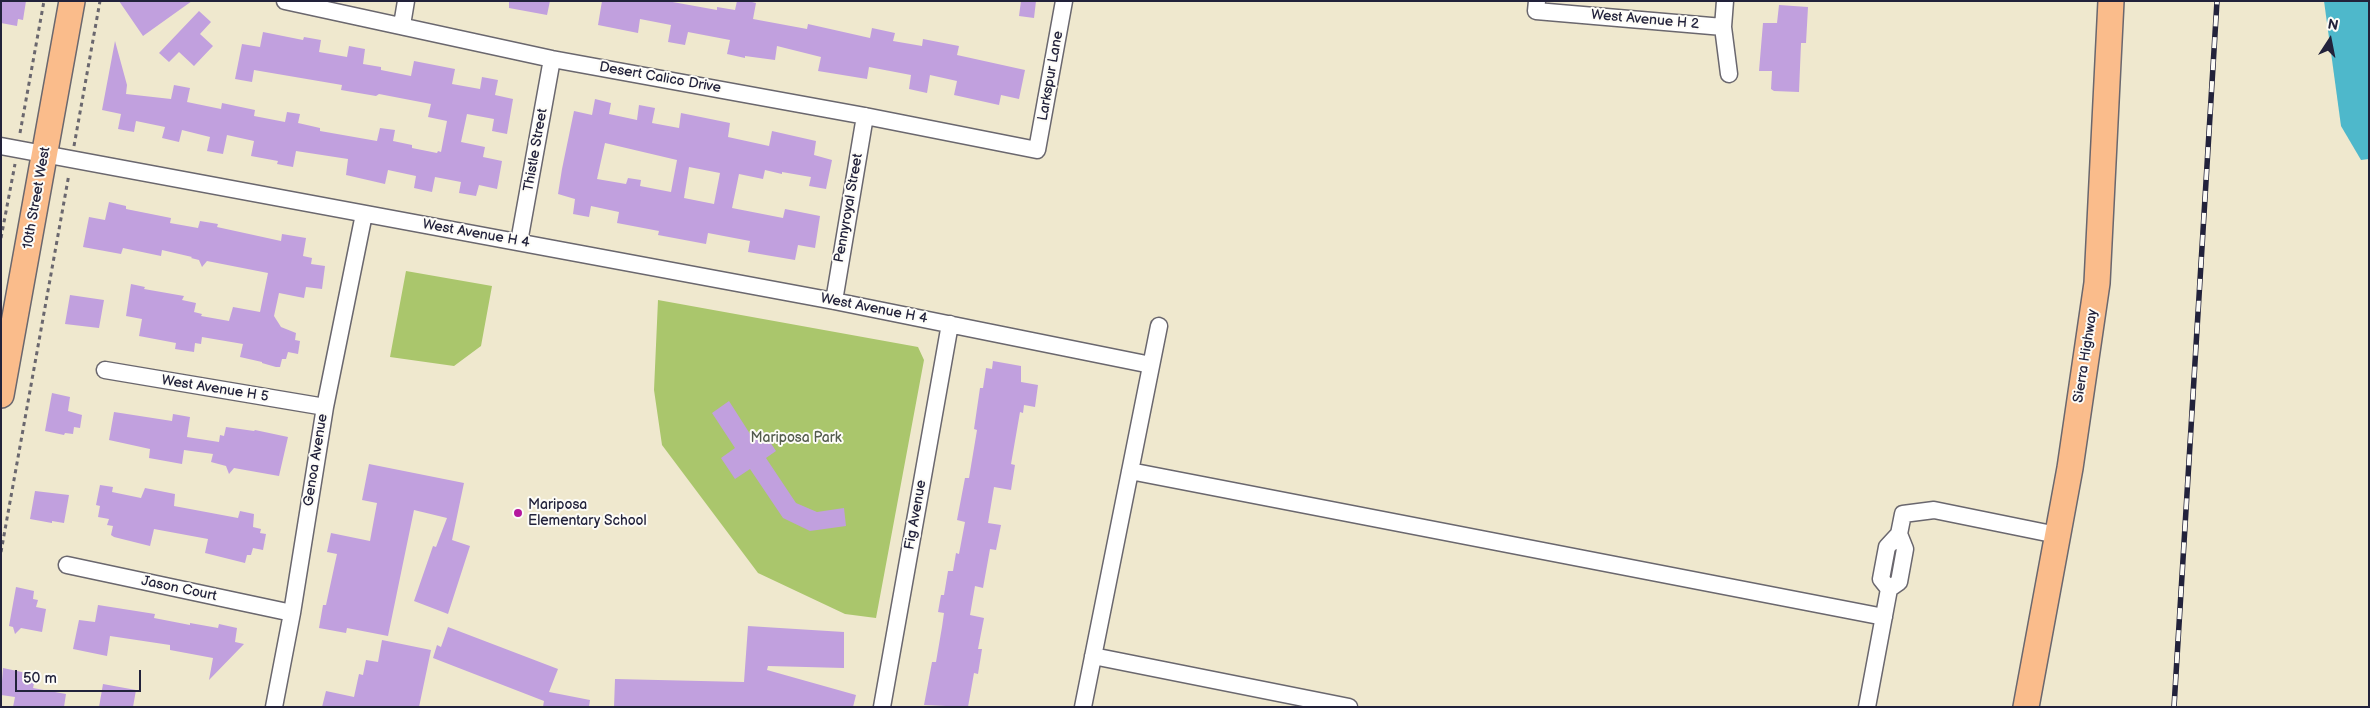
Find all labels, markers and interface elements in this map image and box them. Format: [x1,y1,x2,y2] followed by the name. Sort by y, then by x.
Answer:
[1590,7,1700,33] street label: West Avenue H 2
[2305,15,2355,65] north arrow
[2326,15,2340,34] text: N
[1035,30,1067,122] street label: Larkspur Lane
[598,59,722,97] street label: Desert Calico Drive
[520,107,552,193] street label: Thistle Street
[20,146,54,250] street label: 10th Street West
[831,152,867,264] street label: Pennyroyal Street
[421,216,531,252] street label: West Avenue H 4
[819,290,929,328] street label: West Avenue H 4
[2070,308,2102,404] street label: Sierra Highway
[160,372,270,406] street label: West Avenue H 5
[300,413,332,507] street label: Genoa Avenue
[750,430,842,446] park label: Mariposa Park
[902,479,930,551] street label: Fig Avenue
[528,497,647,530] place label: Mariposa Elementary School
[512,507,524,519] marker: Mariposa Elementary School
[140,573,218,605] street label: Jason Court
[18,660,144,692] scale bar
[23,669,57,688] text: 50 m

